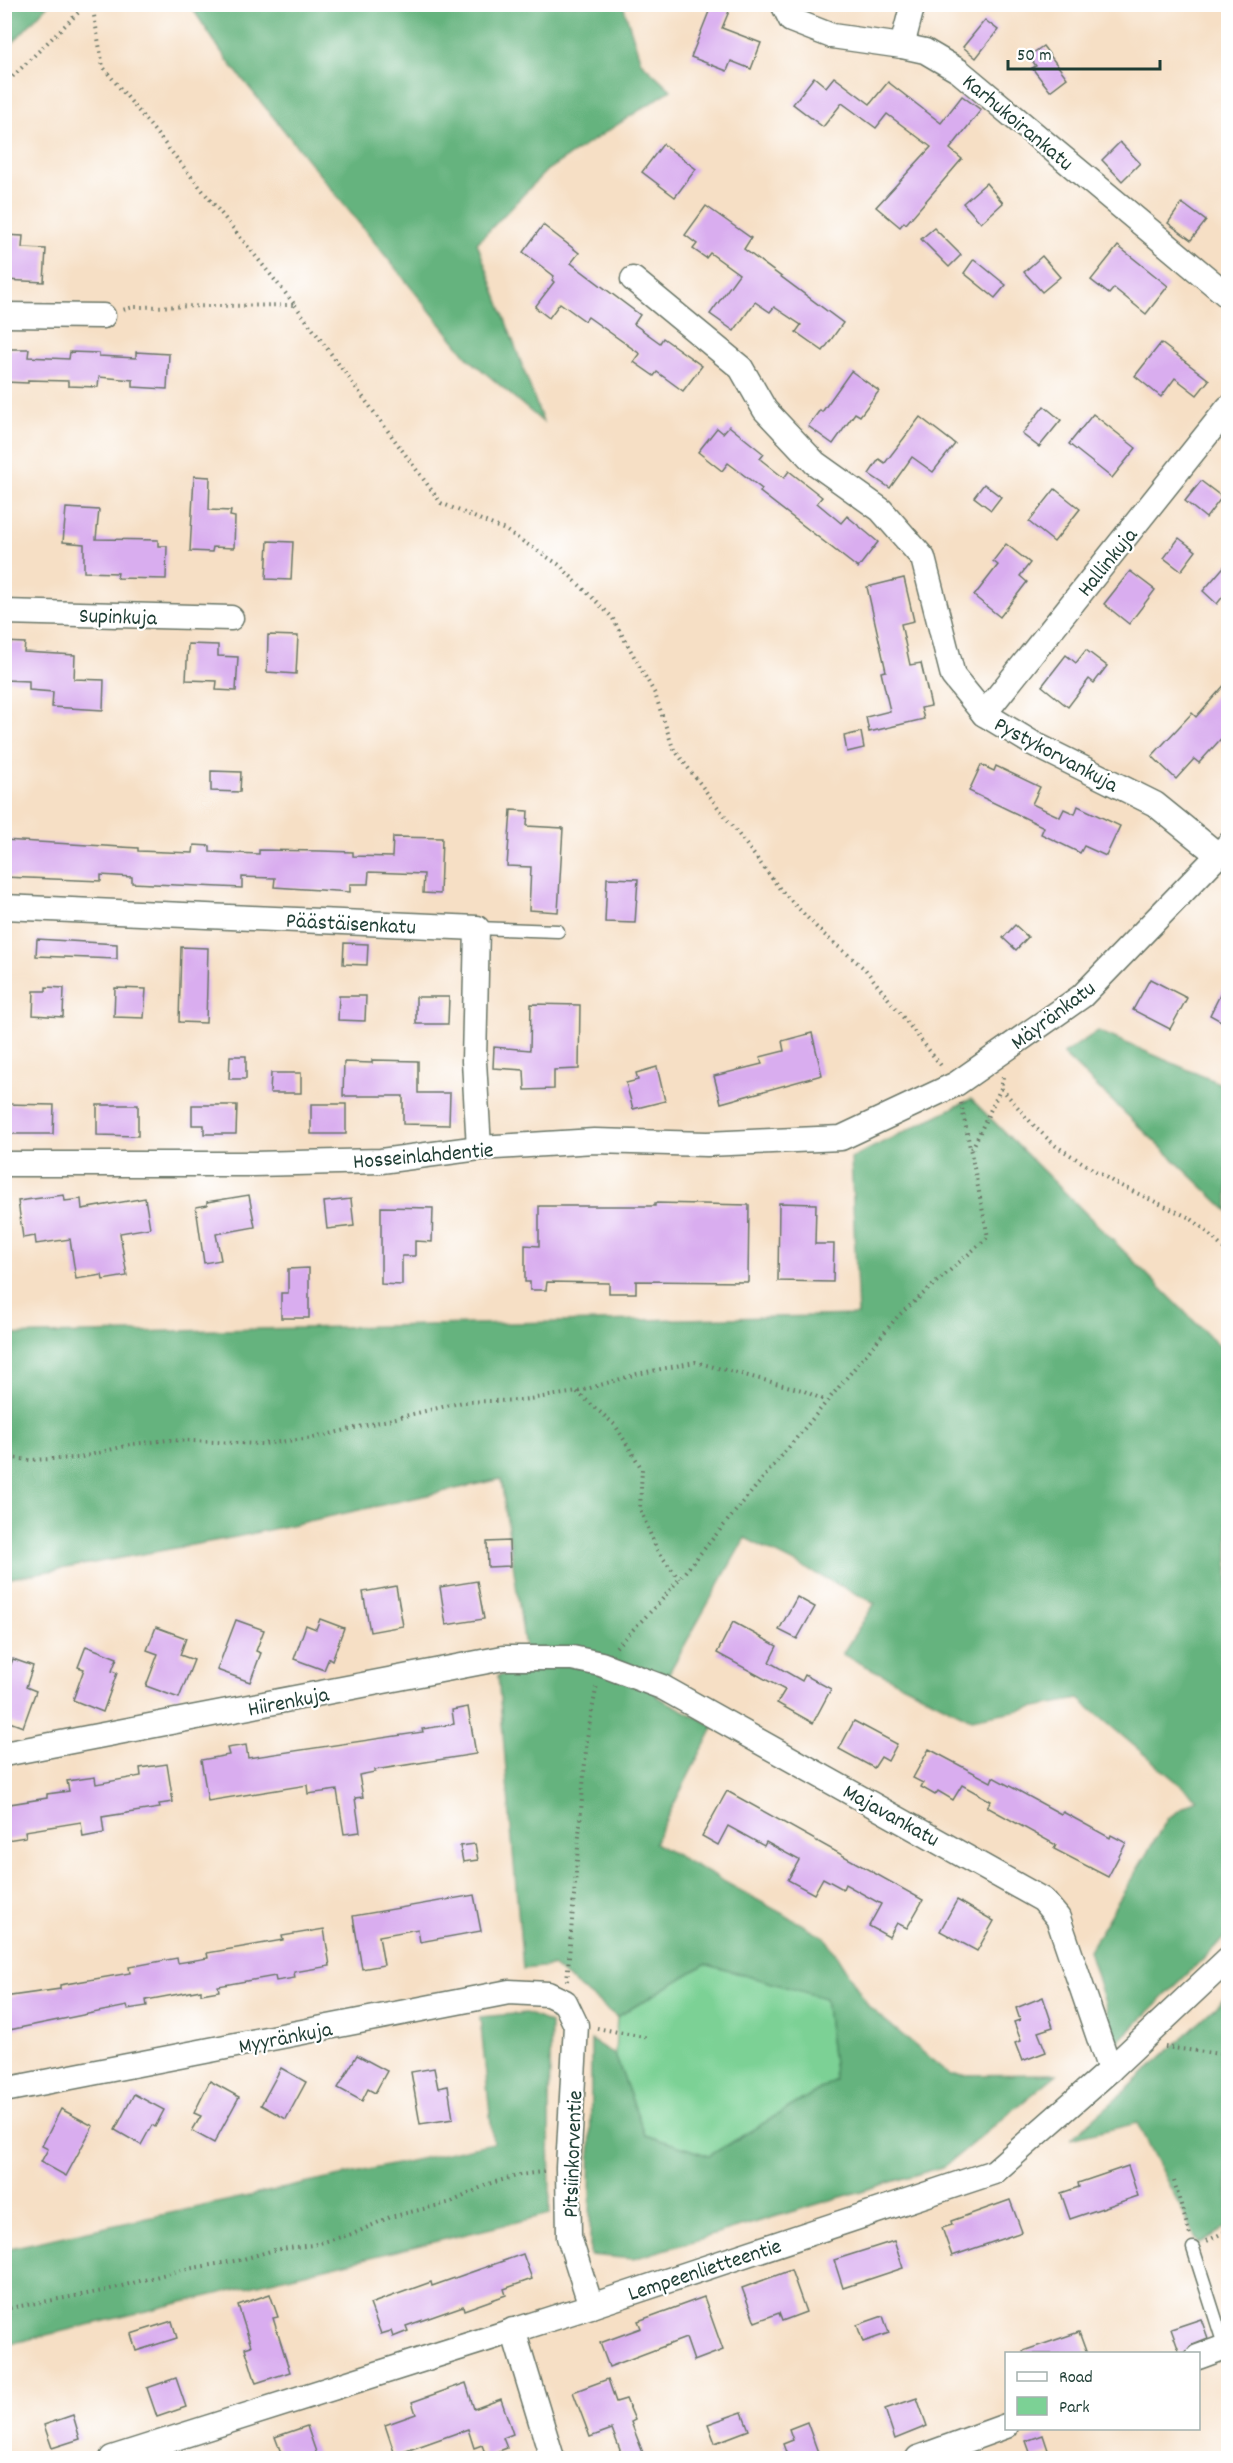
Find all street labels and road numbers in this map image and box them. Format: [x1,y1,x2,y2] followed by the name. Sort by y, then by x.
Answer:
[954,68,1079,179] street label: Karhukoirankatu
[1071,522,1147,604] street label: Hallinkuja
[78,602,158,635] street label: Supinkuja
[988,710,1123,802] street label: Pystykorvankuja
[285,907,417,944] street label: Päästäisenkatu
[1005,975,1103,1059] street label: Mäyränkatu
[352,1136,495,1179] street label: Hosseinlahdentie
[246,1680,332,1726] street label: Hiirenkuja
[836,1778,944,1856] street label: Majavankatu
[236,2015,336,2064] street label: Myyränkuja
[557,2090,592,2218] street label: Pitsiinkorventie
[624,2232,786,2311] street label: Lempeenlietteentie

